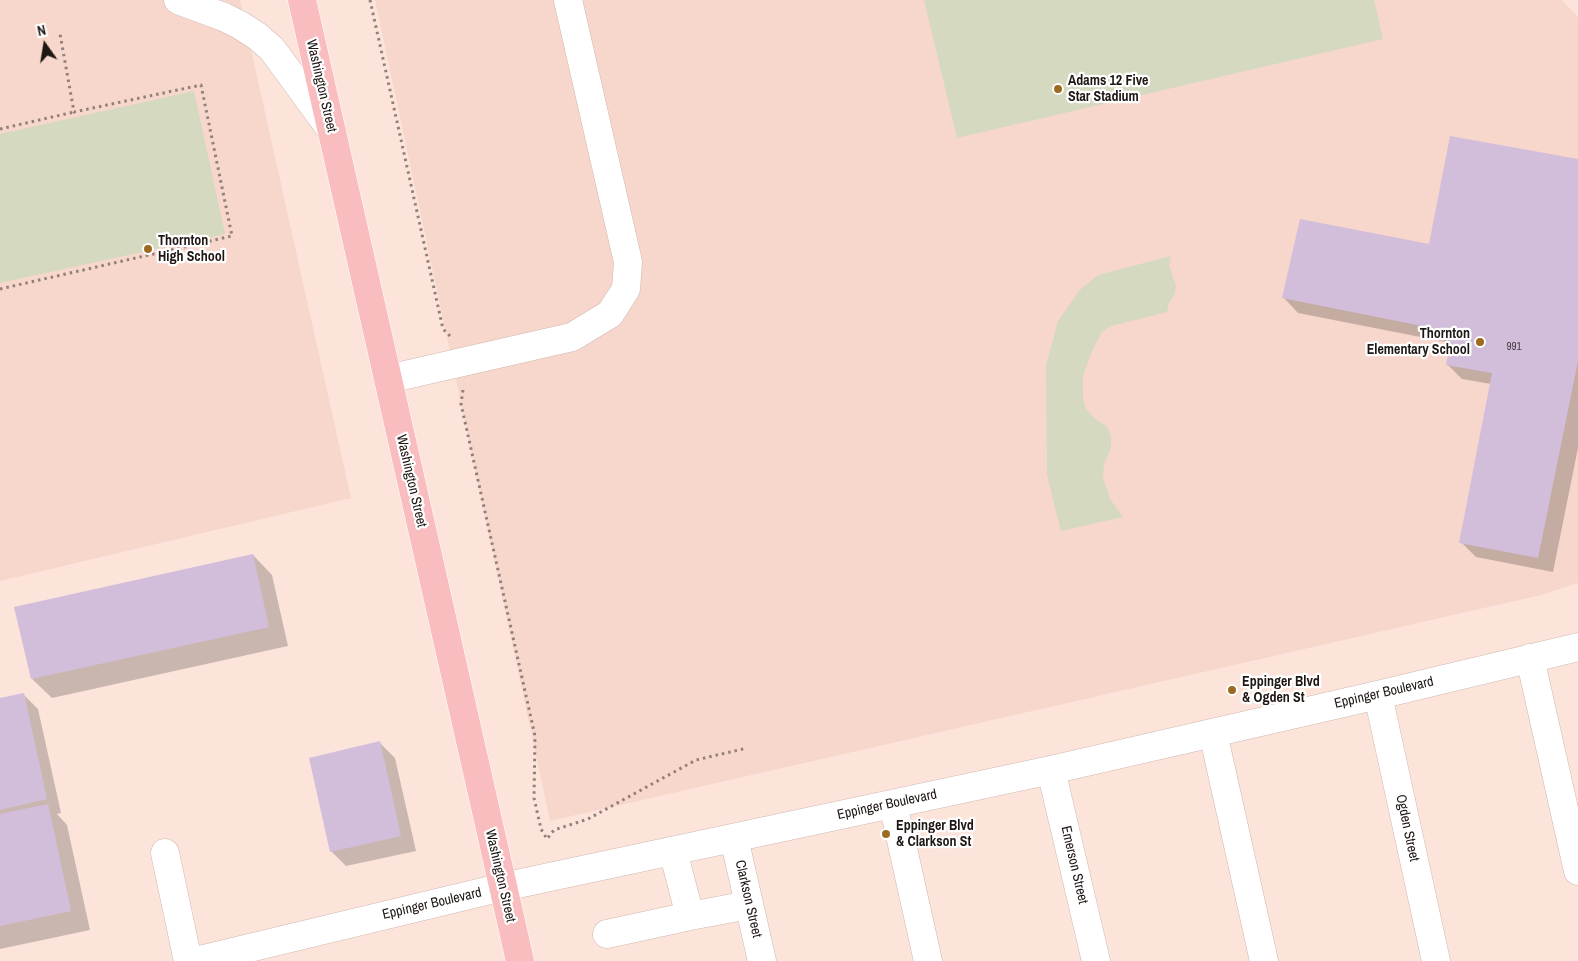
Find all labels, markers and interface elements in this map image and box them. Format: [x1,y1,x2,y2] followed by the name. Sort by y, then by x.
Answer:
[20,20,70,70] north arrow
[36,21,48,40] text: N
[302,38,340,134] street label: Washington Street
[1068,73,1148,105] place label: Adams 12 Five Star Stadium
[1052,83,1064,95] marker: Adams 12 Five Star Stadium
[158,233,225,266] place label: Thornton High School
[142,243,154,255] marker: Thornton High School
[1367,326,1470,358] place label: Thornton Elementary School
[1474,336,1486,348] marker: Thornton Elementary School
[1506,340,1522,354] house number: 991
[392,433,430,529] street label: Washington Street
[1333,673,1435,713] street label: Eppinger Boulevard
[1242,674,1320,706] place label: Eppinger Blvd & Ogden St
[1226,684,1238,696] marker: Eppinger Blvd & Ogden St
[836,786,938,824] street label: Eppinger Boulevard
[1392,793,1422,863] street label: Ogden Street
[896,818,974,850] place label: Eppinger Blvd & Clarkson St
[1057,824,1091,906] street label: Emerson Street
[481,828,519,924] street label: Washington Street
[880,828,892,840] marker: Eppinger Blvd & Clarkson St
[731,859,765,939] street label: Clarkson Street
[381,884,483,924] street label: Eppinger Boulevard

